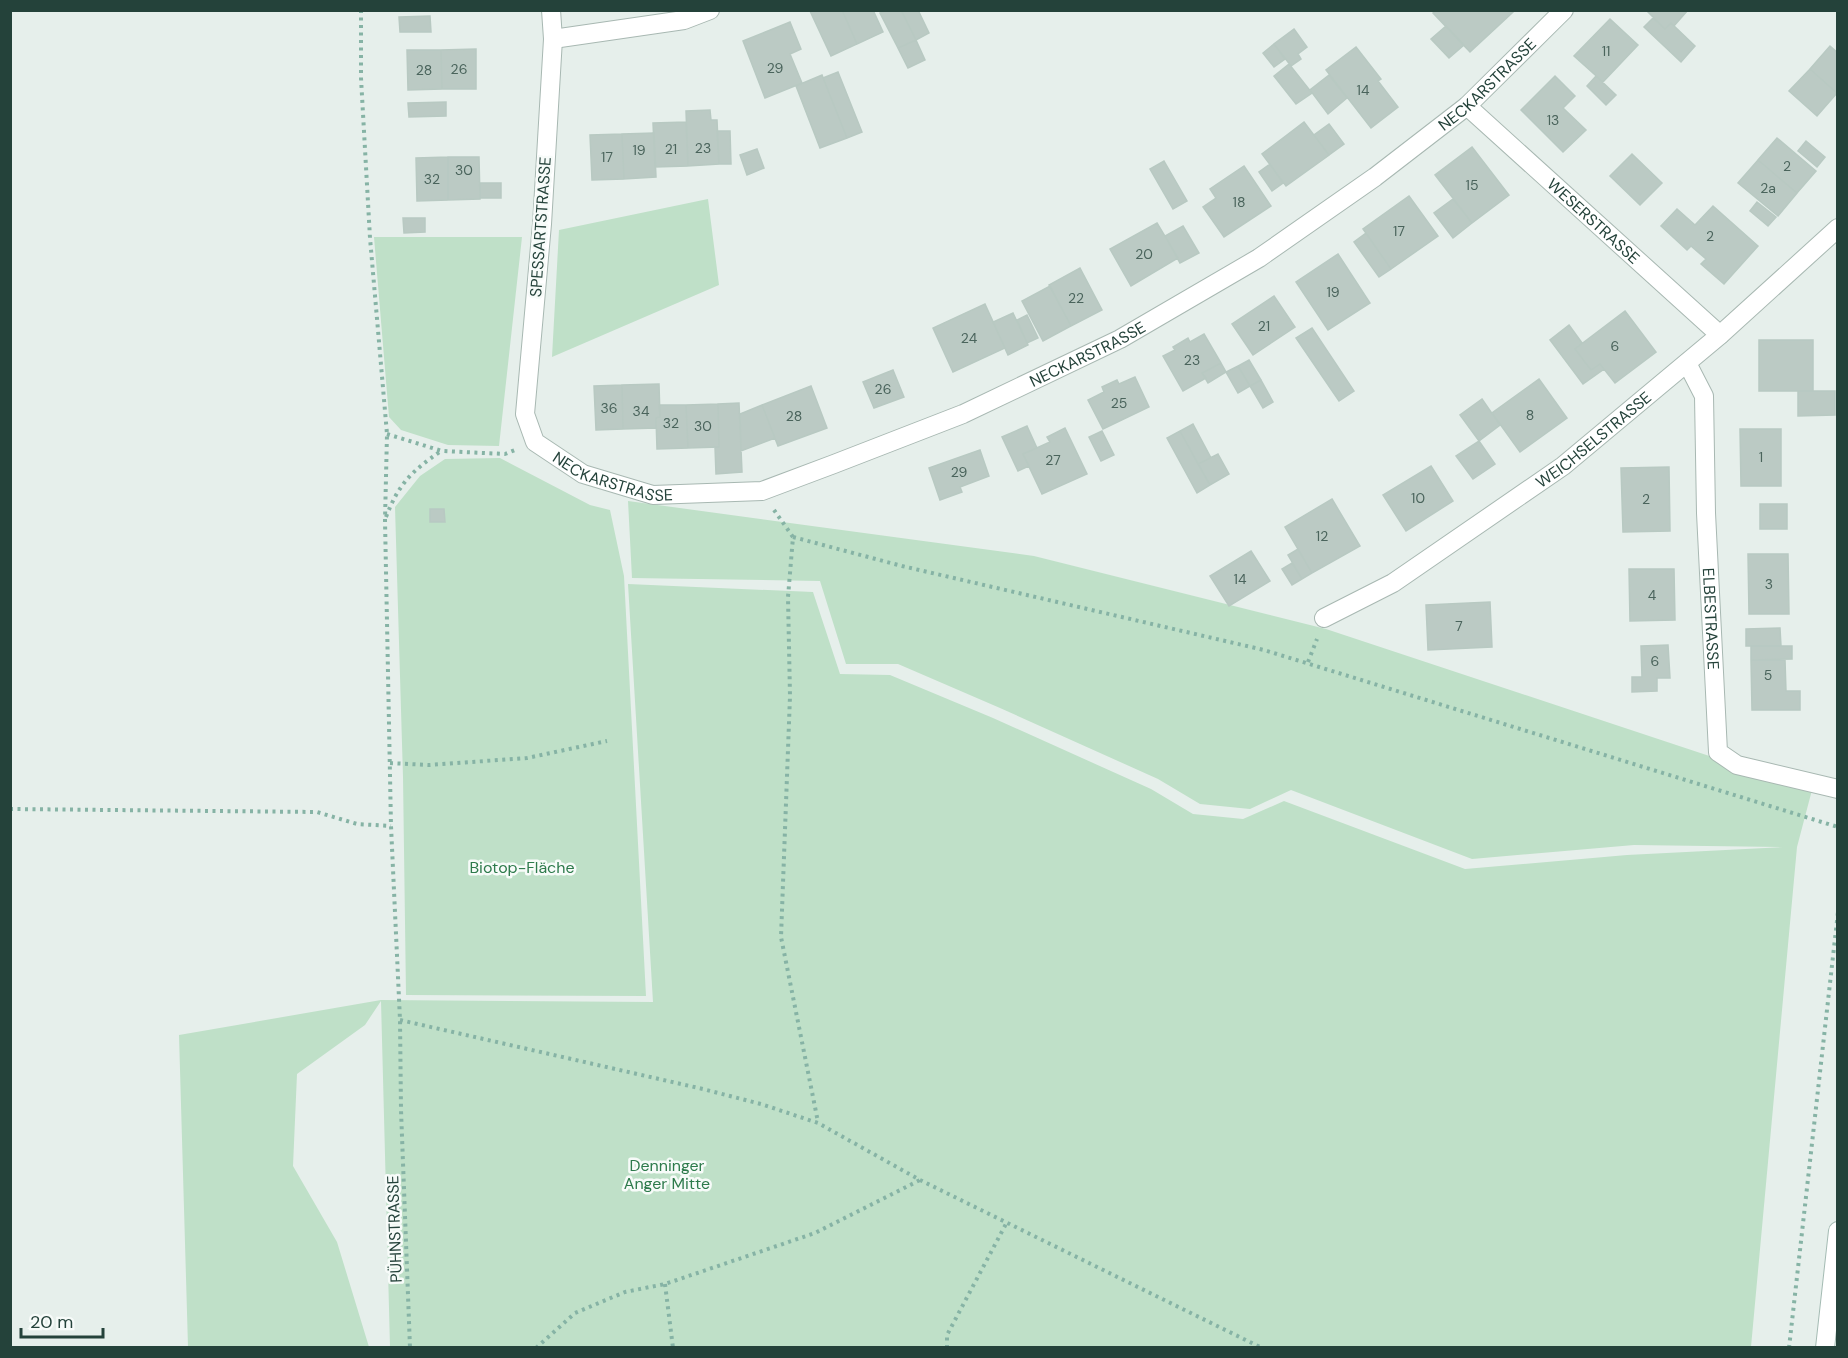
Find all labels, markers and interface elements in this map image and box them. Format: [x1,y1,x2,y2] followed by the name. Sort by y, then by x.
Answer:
[1434,34,1541,135] street label: NECKARSTRASSE
[1602,42,1610,60] house number: 11
[767,59,784,77] house number: 29
[451,60,467,78] house number: 26
[416,61,432,79] house number: 28
[1357,81,1370,99] house number: 14
[1547,111,1559,129] house number: 13
[695,139,711,157] house number: 23
[665,140,677,158] house number: 21
[632,141,646,159] house number: 19
[601,148,613,166] house number: 17
[525,156,556,298] street label: SPESSARTSTRASSE
[1783,157,1791,175] house number: 2
[455,161,473,179] house number: 30
[424,170,440,188] house number: 32
[1543,174,1644,269] street label: WESERSTRASSE
[1466,176,1478,194] house number: 15
[1760,179,1776,197] house number: 2a
[1233,193,1245,211] house number: 18
[1393,222,1405,240] house number: 17
[1706,227,1714,245] house number: 2
[1135,245,1153,263] house number: 20
[1326,283,1340,301] house number: 19
[1068,289,1084,307] house number: 22
[1026,317,1149,392] street label: NECKARSTRASSE
[1258,317,1270,335] house number: 21
[961,329,978,347] house number: 24
[1611,337,1619,355] house number: 6
[1184,351,1200,369] house number: 23
[875,380,891,398] house number: 26
[1532,387,1656,493] street label: WEICHSELSTRASSE
[1111,394,1127,412] house number: 25
[600,399,618,417] house number: 36
[633,402,650,420] house number: 34
[1526,406,1534,424] house number: 8
[786,407,802,425] house number: 28
[663,414,679,432] house number: 32
[694,417,712,435] house number: 30
[549,447,673,506] street label: NECKARSTRASSE
[1759,448,1763,466] house number: 1
[1045,451,1061,469] house number: 27
[951,463,968,481] house number: 29
[1411,489,1425,507] house number: 10
[1642,490,1650,508] house number: 2
[1316,527,1328,545] house number: 12
[1698,567,1724,670] street label: ELBESTRASSE
[1234,570,1247,588] house number: 14
[1765,575,1773,593] house number: 3
[1648,586,1657,604] house number: 4
[1455,617,1463,635] house number: 7
[1651,652,1659,670] house number: 6
[1764,666,1772,684] house number: 5
[469,857,575,878] park label: Biotop-Fläche
[624,1155,710,1194] park label: Denninger Anger Mitte
[382,1175,407,1283] street label: PÜHNSTRASSE
[21,1301,104,1339] scale bar
[30,1310,73,1334] text: 20 m

